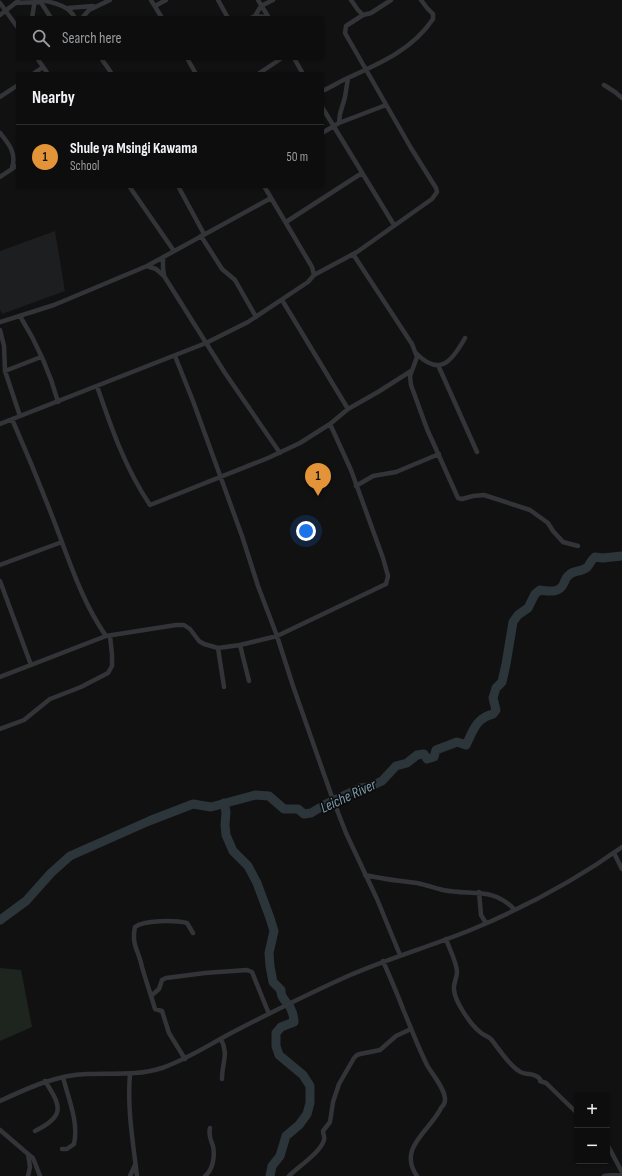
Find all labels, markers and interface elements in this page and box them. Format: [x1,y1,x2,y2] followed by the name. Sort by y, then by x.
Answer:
[16,16,324,60] search box
[30,27,52,49] icon: search
[62,29,122,48] text: Search here
[32,88,75,108] text: Nearby
[70,139,197,158] text: Shule ya Msingi Kawama
[42,149,48,165] text: 1
[287,149,308,165] text: 50 m
[70,158,100,174] text: School
[305,463,331,496] pin: 1
[296,521,316,541] your location
[317,775,380,818] water label: Leiche River
[574,1092,610,1164] map controls
[574,1092,610,1128] button: +
[574,1128,610,1164] button: −

